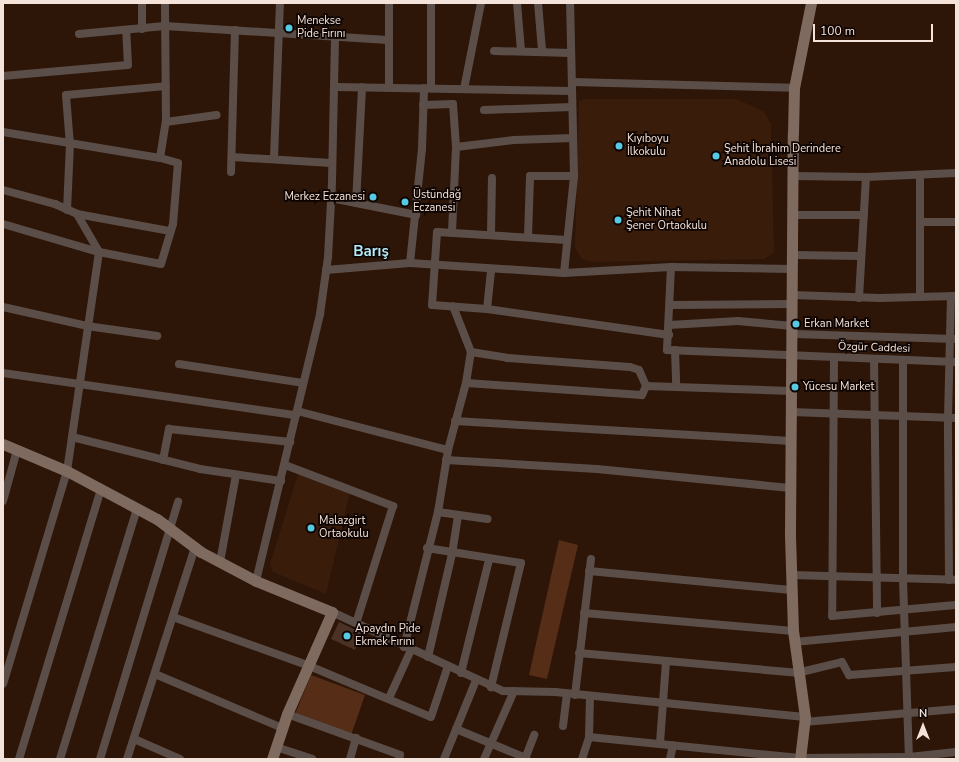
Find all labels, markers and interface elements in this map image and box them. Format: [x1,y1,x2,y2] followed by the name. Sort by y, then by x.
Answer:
[297,15,345,41] place label: Menekse Pide Fırını
[815,16,935,42] scale bar
[284,23,294,33] marker: Menekse Pide Fırını
[820,23,855,39] text: 100 m
[627,133,669,159] place label: Kıyıboyu İlkokulu
[614,141,624,151] marker: Kıyıboyu İlkokulu
[724,143,841,169] place label: Şehit İbrahim Derindere Anadolu Lisesi
[711,151,721,161] marker: Şehit İbrahim Derindere Anadolu Lisesi
[413,189,461,215] place label: Üstündağ Eczanesi
[284,190,365,204] place label: Merkez Eczanesi
[368,192,378,202] marker: Merkez Eczanesi
[400,197,410,207] marker: Üstündağ Eczanesi
[626,207,707,233] place label: Şehit Nihat Şener Ortaokulu
[613,215,623,225] marker: Şehit Nihat Şener Ortaokulu
[353,243,389,261] district label: Barış
[804,317,869,331] place label: Erkan Market
[791,319,801,329] marker: Erkan Market
[838,340,910,356] street label: Özgür Caddesi
[803,380,874,394] place label: Yücesu Market
[790,382,800,392] marker: Yücesu Market
[319,515,369,541] place label: Malazgirt Ortaokulu
[306,523,316,533] marker: Malazgirt Ortaokulu
[355,623,421,649] place label: Apaydın Pide Ekmek Fırını
[342,631,352,641] marker: Apaydın Pide Ekmek Fırını
[903,706,943,746] north arrow
[919,706,927,721] text: N

